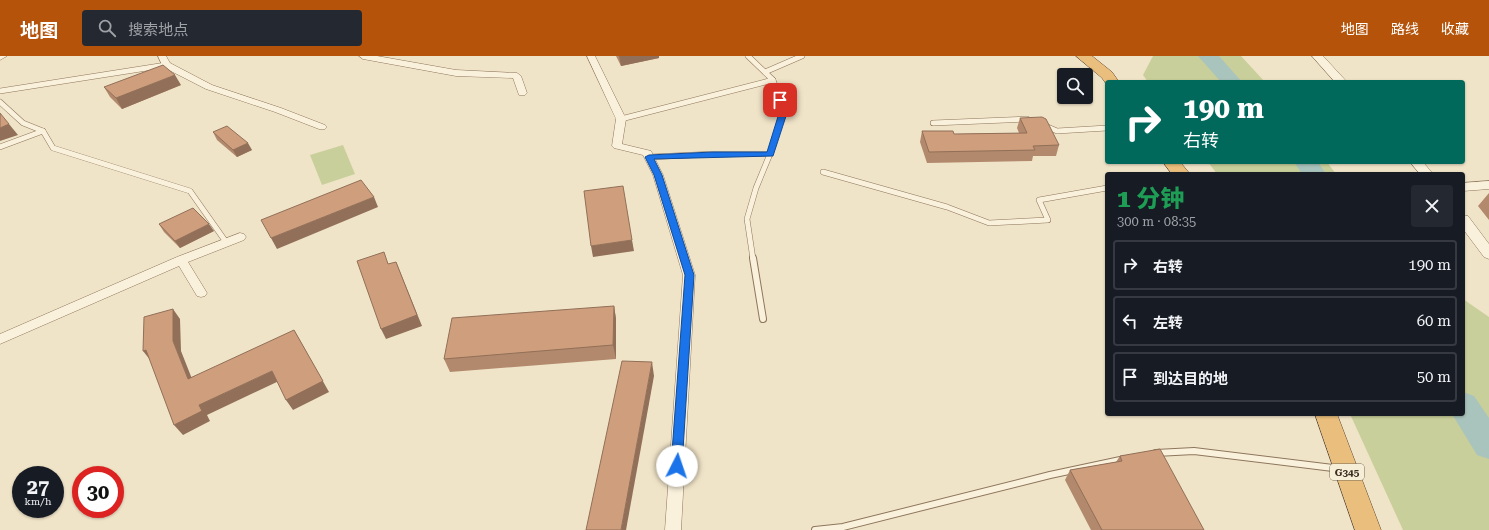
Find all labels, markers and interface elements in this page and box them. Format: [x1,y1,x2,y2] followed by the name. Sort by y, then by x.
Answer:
[82,10,362,46] search box
[96,17,118,39] icon: search
[20,19,58,42] text: 地图
[128,21,188,39] text: 搜索地点
[1341,21,1369,37] text: 地图
[1391,21,1419,37] text: 路线
[1441,21,1469,37] text: 收藏
[1057,68,1093,104] map controls
[1057,68,1093,104] button: search
[763,83,797,117] pin
[769,89,791,111] icon: arrive
[1183,92,1264,125] text: 190 m
[1117,96,1169,148] icon: right
[1183,130,1219,151] text: 右转
[1117,185,1185,213] text: 1 分钟
[1411,185,1453,227] button: close
[1117,214,1196,229] text: 300 m · 08:35
[1119,254,1141,276] icon: right
[1408,256,1451,274] text: 190 m
[1153,258,1183,276] text: 右转
[1119,310,1141,332] icon: left
[1417,312,1451,330] text: 60 m
[1153,314,1183,332] text: 左转
[1119,366,1141,388] icon: arrive
[1417,368,1451,386] text: 50 m
[1153,370,1228,388] text: 到达目的地
[656,445,698,487] position arrow
[1330,464,1364,480] road number: G345
[72,466,124,518] speed limit sign: 30
[27,475,49,499] text: 27
[25,496,51,507] text: km/h

